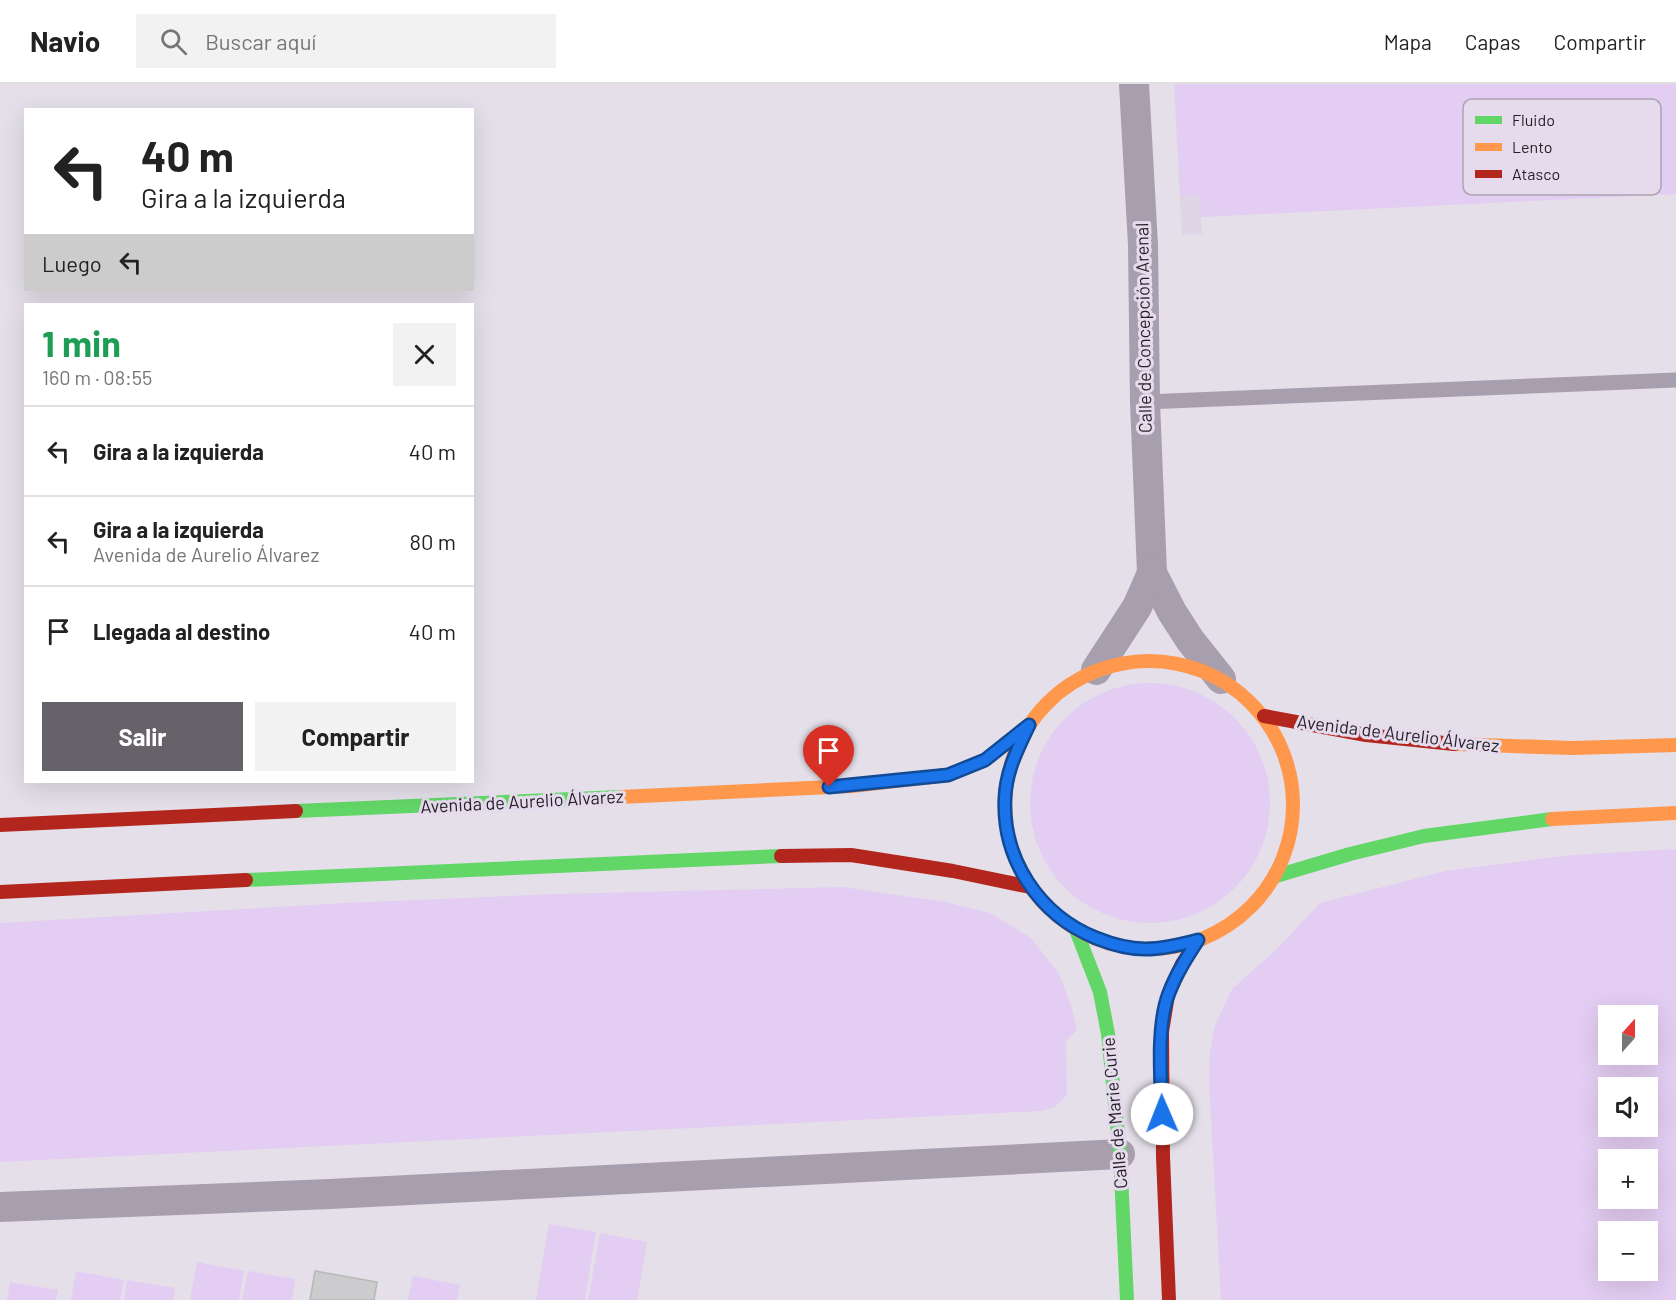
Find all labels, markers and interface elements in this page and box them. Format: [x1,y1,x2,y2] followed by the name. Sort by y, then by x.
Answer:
[136,14,556,68] search box
[30,24,100,58] text: Navio
[157,25,190,58] icon: search
[205,28,316,54] text: Buscar aquí
[1384,29,1432,54] text: Mapa
[1465,29,1521,54] text: Capas
[1554,29,1646,54] text: Compartir
[1463,99,1661,195] legend
[1512,110,1555,129] text: Fluido
[141,130,234,180] text: 40 m
[42,132,120,210] icon: left
[1512,137,1553,156] text: Lento
[1512,164,1560,183] text: Atasco
[141,181,346,213] text: Gira a la izquierda
[1130,223,1156,433] street label: Calle de Concepción Arenal
[114,246,147,279] icon: left
[42,250,102,276] text: Luego
[42,321,121,364] text: 1 min
[393,323,456,386] button: close
[42,365,152,389] text: 160 m · 08:55
[42,435,75,468] icon: left
[93,438,264,464] text: Gira a la izquierda
[409,438,456,464] text: 40 m
[93,516,264,542] text: Gira a la izquierda
[42,525,75,558] icon: left
[410,528,456,554] text: 80 m
[93,542,319,566] text: Avenida de Aurelio Álvarez
[42,615,75,648] icon: arrive
[93,618,270,644] text: Llegada al destino
[409,618,456,644] text: 40 m
[42,702,243,771] button: Salir
[255,702,456,771] button: Compartir
[1296,710,1501,756] street label: Avenida de Aurelio Álvarez
[803,725,854,787] pin
[812,734,845,767] icon: arrive
[420,785,624,817] street label: Avenida de Aurelio Álvarez
[1598,1005,1658,1065] north arrow
[1598,1005,1658,1281] map controls
[1096,1036,1132,1190] street label: Calle de Marie Curie
[1598,1077,1658,1137] button: sound
[1130,1082,1194,1146] position arrow
[1598,1149,1658,1209] button: +
[1598,1221,1658,1281] button: −

